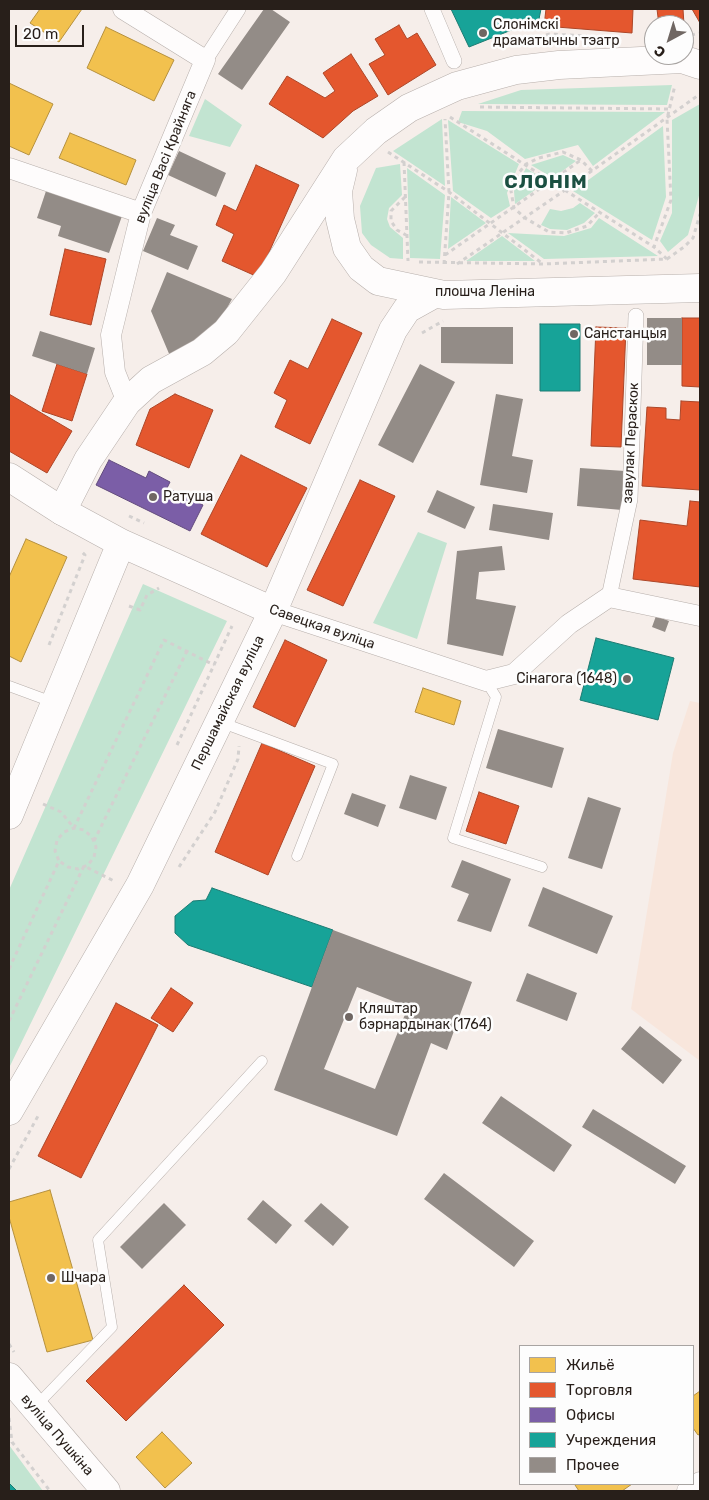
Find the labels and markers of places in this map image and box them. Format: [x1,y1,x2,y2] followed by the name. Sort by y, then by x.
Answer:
[493,17,620,49] place label: Слонімскі драматычны тэатр
[477,27,489,39] marker: Слонімскі драматычны тэатр
[584,326,667,342] place label: Санстанцыя
[568,328,580,340] marker: Санстанцыя
[163,489,213,505] place label: Ратуша
[147,491,159,503] marker: Ратуша
[516,671,617,687] place label: Сінагога (1648)
[621,673,633,685] marker: Сінагога (1648)
[359,1001,492,1034] place label: Кляштар бэрнардынак (1764)
[343,1011,355,1023] marker: Кляштар бэрнардынак (1764)
[61,1270,106,1286] place label: Шчара
[45,1272,57,1284] marker: Шчара

